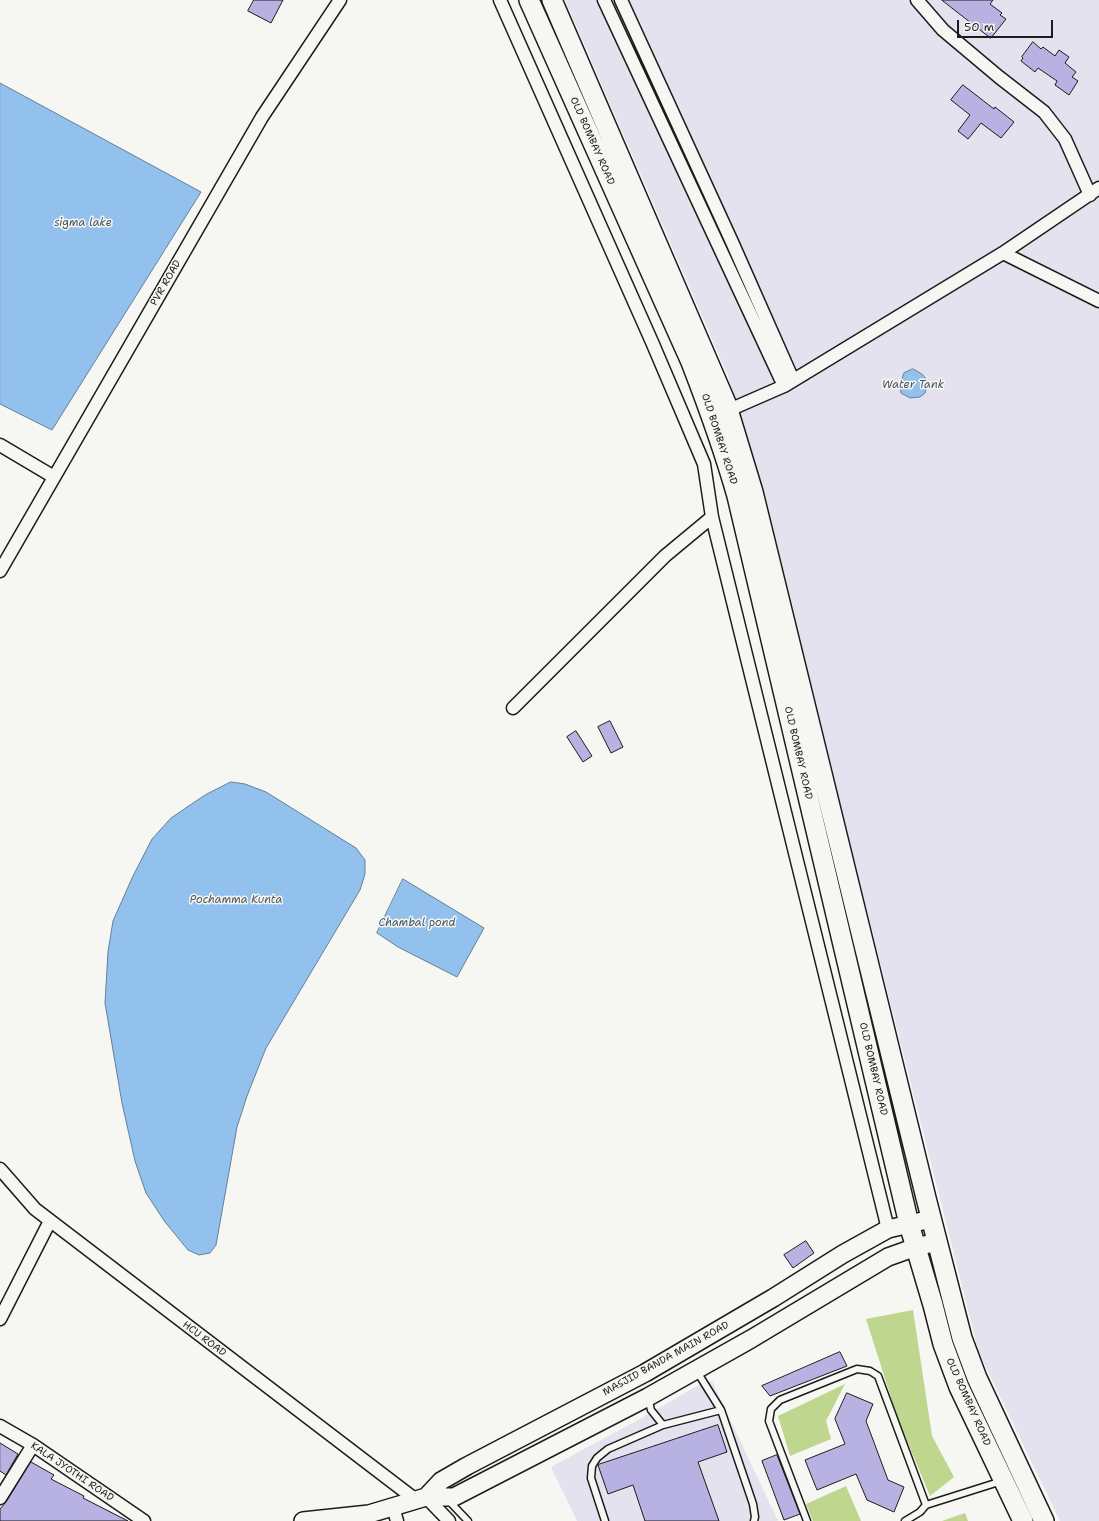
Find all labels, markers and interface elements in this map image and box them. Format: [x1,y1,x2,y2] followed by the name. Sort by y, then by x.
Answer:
[959,12,1055,38] scale bar
[964,19,994,35] text: 50 m
[567,95,617,187] street label: OLD BOMBAY ROAD
[54,216,112,230] water label: sigma lake
[148,258,184,308] street label: PVR ROAD
[882,378,944,392] water label: Water Tank
[699,392,739,486] street label: OLD BOMBAY ROAD
[781,705,815,801] street label: OLD BOMBAY ROAD
[190,893,282,907] water label: Pochamma Kunta
[379,916,455,930] water label: Chambal pond
[856,1021,890,1117] street label: OLD BOMBAY ROAD
[180,1319,228,1359] street label: HCU ROAD
[601,1319,731,1399] street label: MASJID BANDA MAIN ROAD
[943,1356,993,1448] street label: OLD BOMBAY ROAD
[28,1440,116,1504] street label: KALA JYOTHI ROAD

